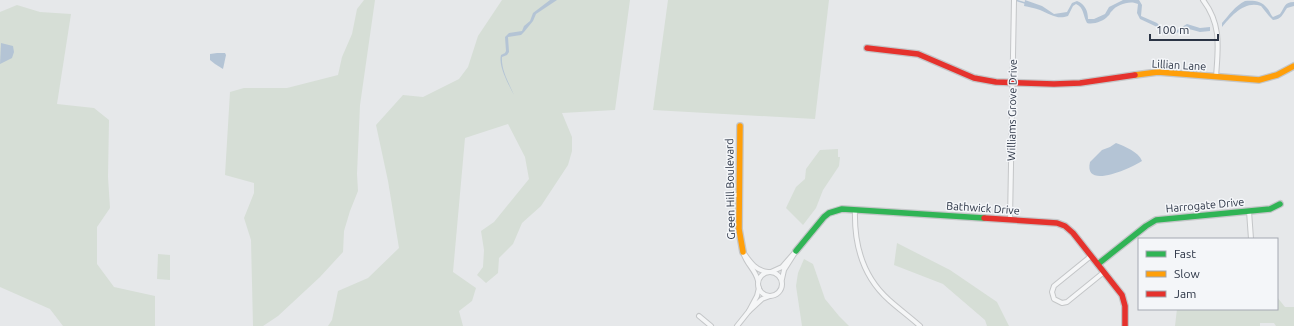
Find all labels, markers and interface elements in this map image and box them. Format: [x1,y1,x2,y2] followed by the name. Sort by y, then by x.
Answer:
[1150,16,1218,42] scale bar
[1156,23,1189,36] text: 100 m
[1151,58,1207,72] street label: Lillian Lane
[1005,59,1019,161] street label: Williams Grove Drive
[723,138,737,240] street label: Green Hill Boulevard
[1165,196,1245,214] street label: Harrogate Drive
[946,199,1020,217] street label: Bathwick Drive
[1138,238,1278,310] legend
[1174,247,1196,260] text: Fast
[1174,267,1200,280] text: Slow
[1174,287,1196,300] text: Jam

